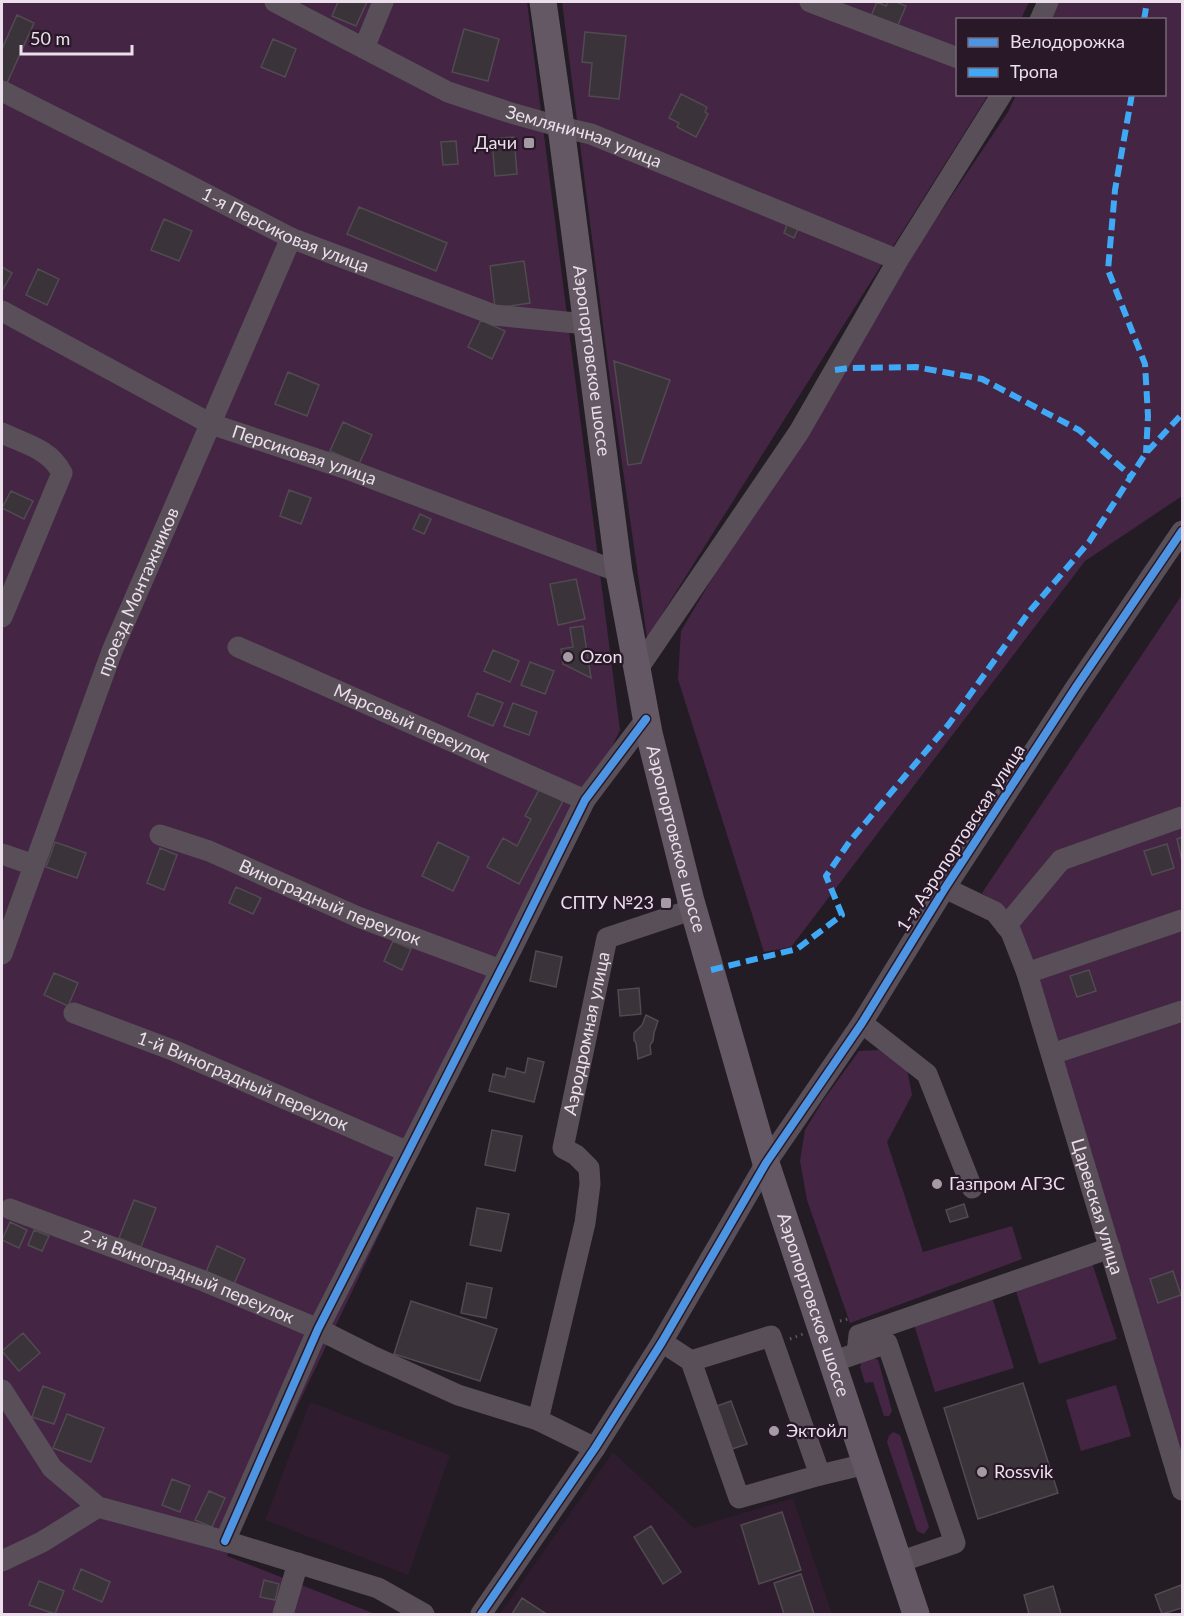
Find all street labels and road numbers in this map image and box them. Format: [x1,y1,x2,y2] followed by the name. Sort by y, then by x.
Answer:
[503,100,665,172] street label: Земляничная улица
[198,182,373,277] street label: 1-я Персиковая улица
[569,264,616,458] street label: Аэропортовское шоссе
[229,420,380,489] street label: Персиковая улица
[92,504,183,679] street label: проезд Монтажников
[331,679,494,767] street label: Марсовый переулок
[891,740,1029,935] street label: 1-я Аэропортовская улица
[642,743,711,935] street label: Аэропортовское шоссе
[236,854,425,950] street label: Виноградный переулок
[558,949,614,1117] street label: Аэродромная улица
[134,1026,353,1135] street label: 1-й Виноградный переулок
[1067,1136,1129,1277] street label: Царевская улица
[773,1210,855,1399] street label: Аэропортовское шоссе
[78,1224,299,1328] street label: 2-й Виноградный переулок

